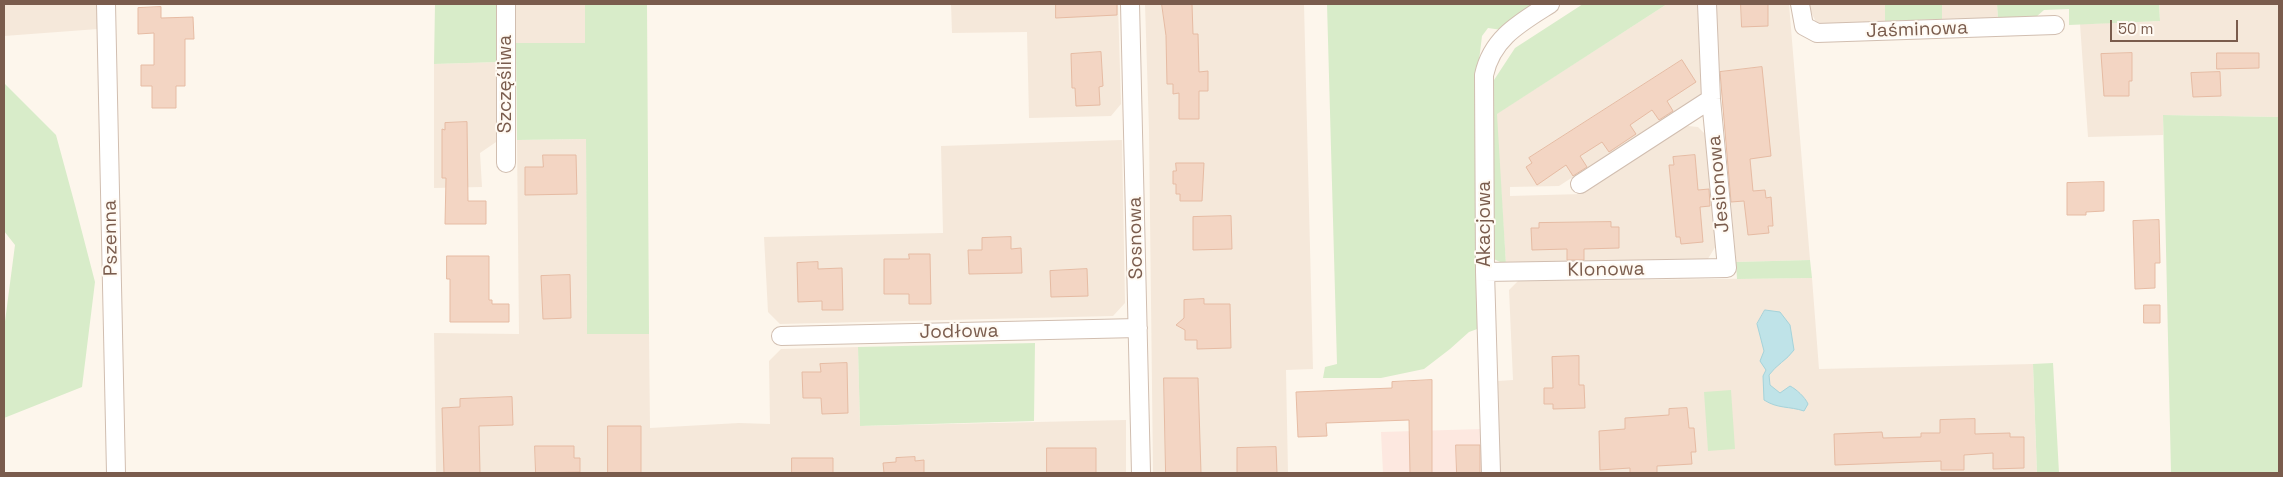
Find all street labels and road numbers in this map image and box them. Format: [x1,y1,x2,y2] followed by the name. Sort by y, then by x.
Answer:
[1866,17,1968,43] street label: Jaśminowa
[495,35,517,133] street label: Szczęśliwa
[1703,134,1735,234] street label: Jesionowa
[1474,181,1496,267] street label: Akacjowa
[1124,197,1148,279] street label: Sosnowa
[99,200,123,276] street label: Pszenna
[1567,258,1645,282] street label: Klonowa
[919,320,999,344] street label: Jodłowa

